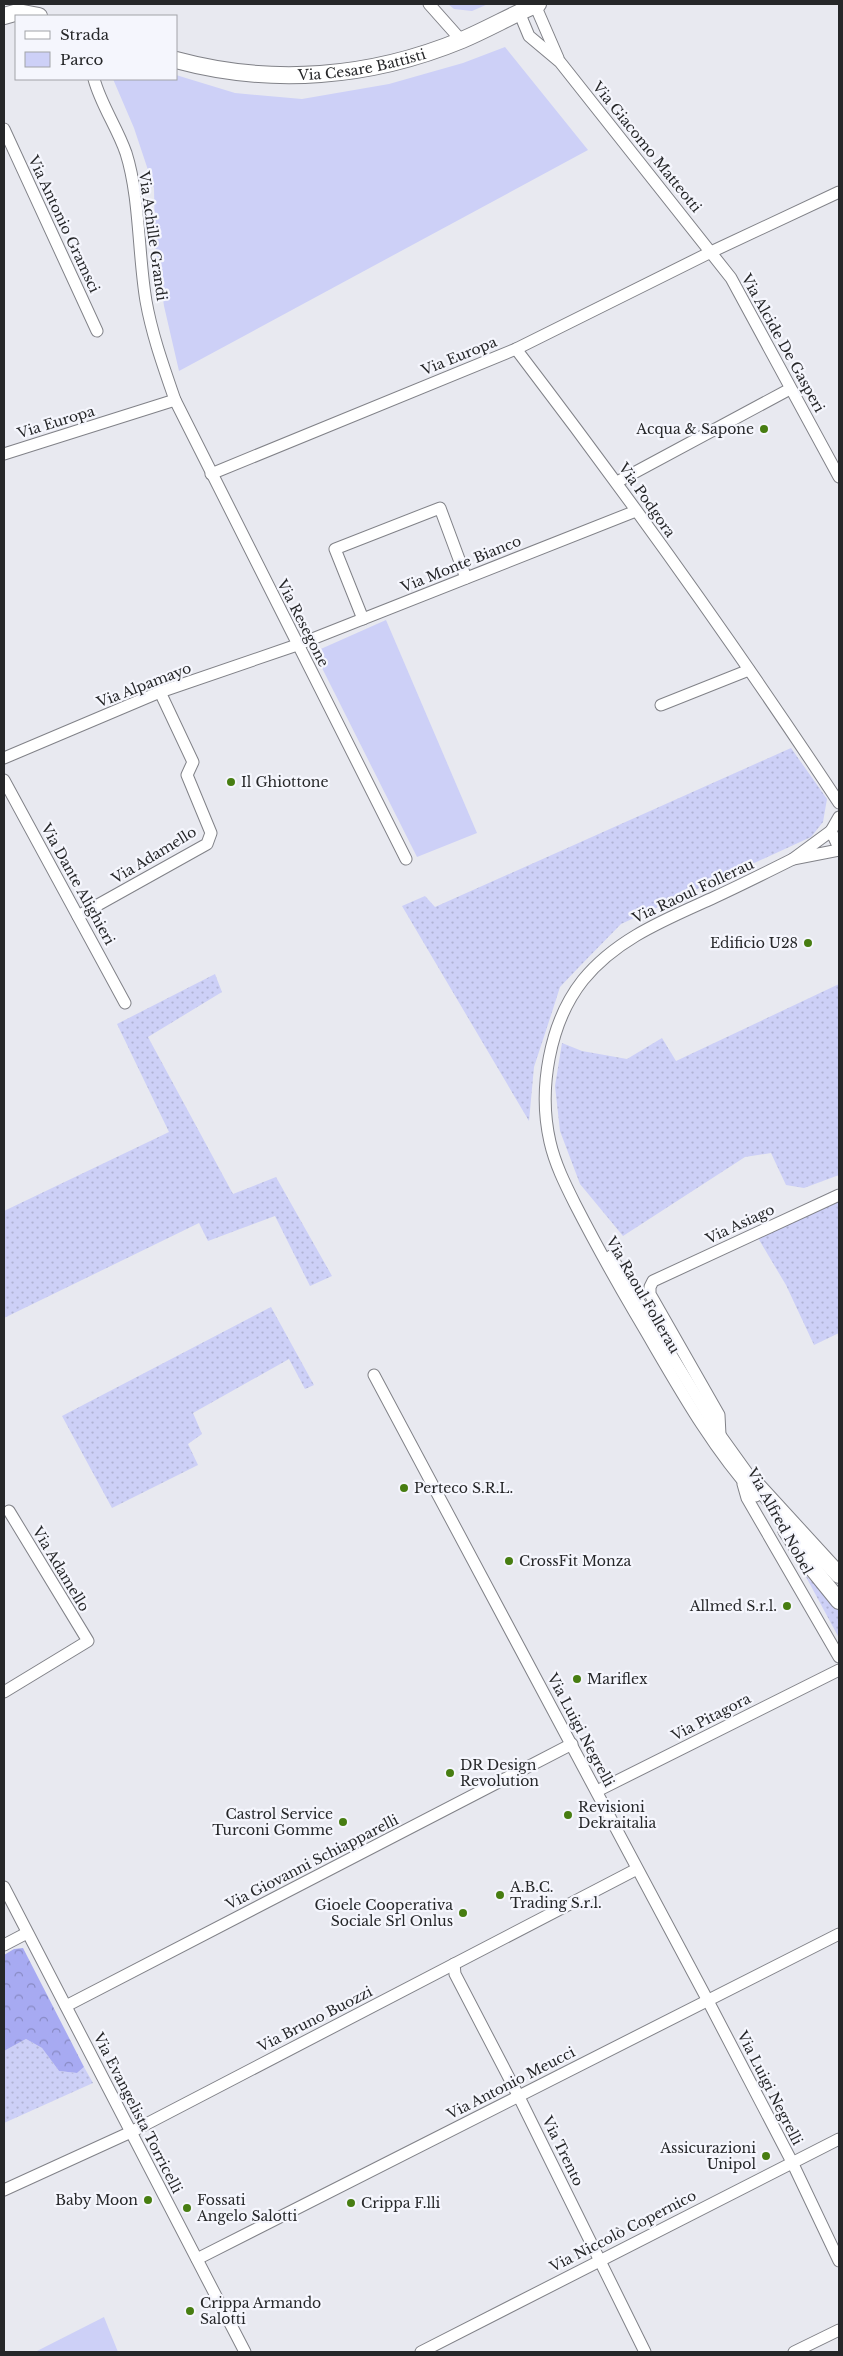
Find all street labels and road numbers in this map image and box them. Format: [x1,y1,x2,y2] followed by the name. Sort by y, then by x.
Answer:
[297,45,428,84] street label: Via Cesare Battisti
[588,77,705,216] street label: Via Giacomo Matteotti
[24,152,104,296] street label: Via Antonio Gramsci
[135,169,171,302] street label: Via Achille Grandi
[737,270,829,416] street label: Via Alcide De Gasperi
[418,333,500,380] street label: Via Europa
[14,402,97,443] street label: Via Europa
[614,458,679,541] street label: Via Podgora
[397,532,524,597] street label: Via Monte Bianco
[273,575,333,670] street label: Via Resegone
[93,659,194,712] street label: Via Alpamayo
[37,819,119,948] street label: Via Dante Alighieri
[107,823,200,888] street label: Via Adamello
[628,855,757,927] street label: Via Raoul Follerau
[702,1200,777,1248] street label: Via Asiago
[602,1232,684,1357] street label: Via Raoul Follerau
[743,1464,817,1578] street label: Via Alfred Nobel
[28,1522,93,1615] street label: Via Adamello
[543,1669,619,1790] street label: Via Luigi Negrelli
[667,1689,754,1745] street label: Via Pitagora
[222,1810,401,1914] street label: Via Giovanni Schiapparelli
[254,1982,376,2056] street label: Via Bruno Buozzi
[733,2027,807,2148] street label: Via Luigi Negrelli
[89,2029,186,2196] street label: Via Evangelista Torricelli
[443,2043,578,2124] street label: Via Antonio Meucci
[538,2112,588,2189] street label: Via Trento
[546,2186,699,2276] street label: Via Niccolò Copernico

